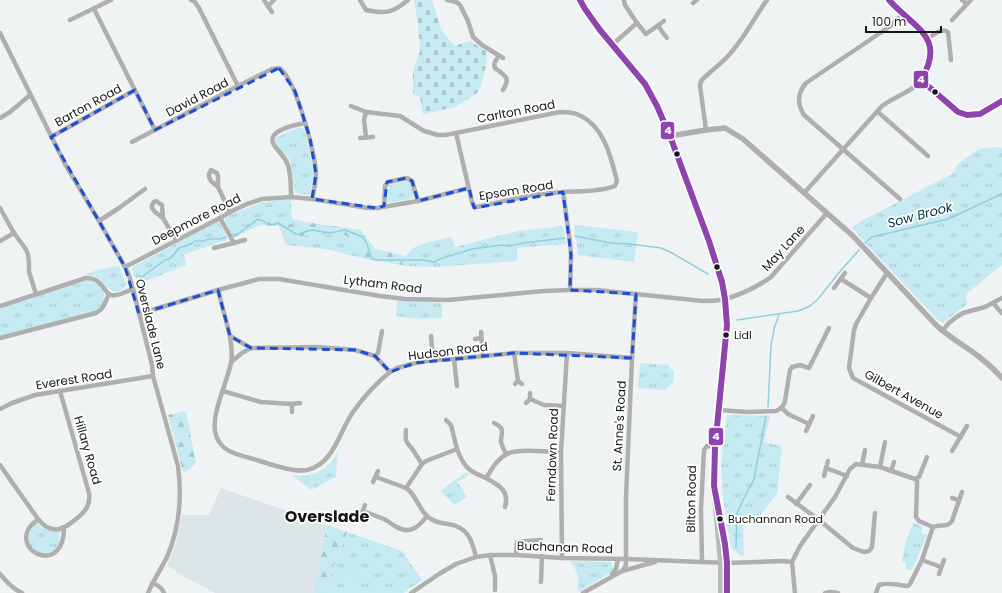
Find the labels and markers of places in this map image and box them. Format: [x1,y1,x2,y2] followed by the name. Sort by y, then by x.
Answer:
[930,87,940,97] unlabelled marker
[672,149,682,159] unlabelled marker
[712,262,722,272] unlabelled marker
[734,327,752,343] place label: Lidl
[721,330,731,340] marker: Lidl
[728,511,823,527] place label: Buchannan Road
[715,514,725,524] marker: Buchannan Road

